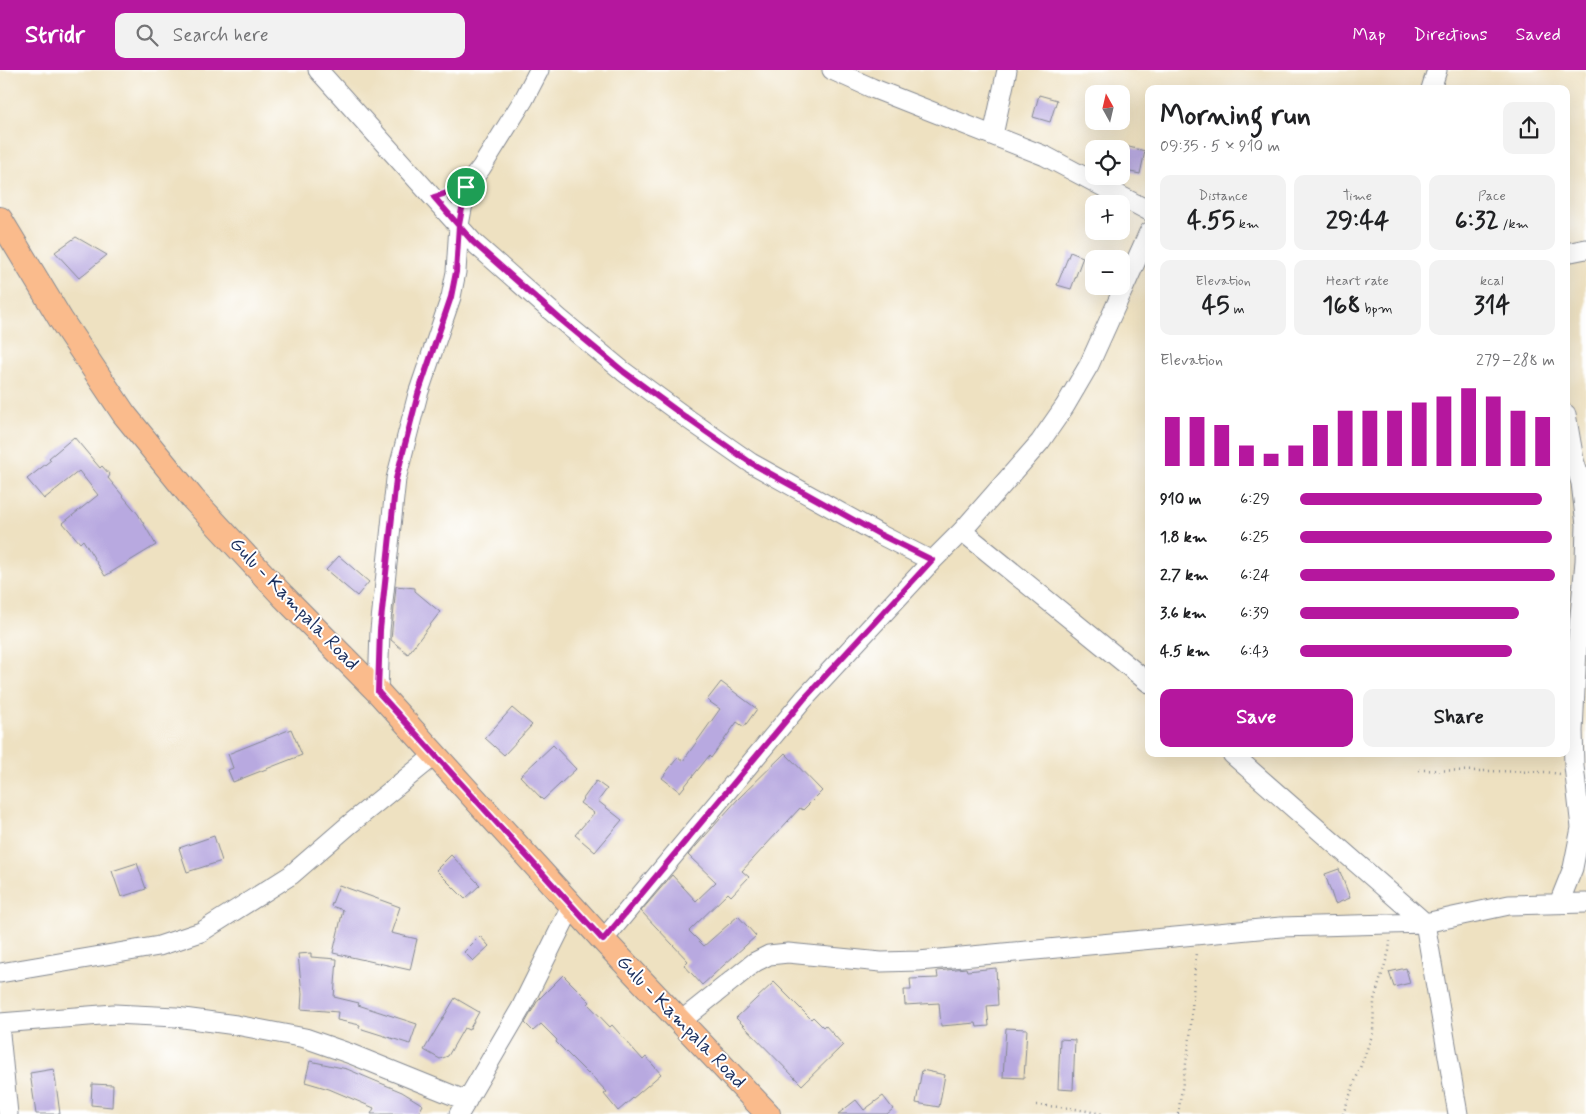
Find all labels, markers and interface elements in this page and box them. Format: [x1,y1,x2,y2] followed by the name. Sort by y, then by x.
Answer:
[115,13,465,58] search box
[25,20,85,51] text: Stridr
[133,21,161,49] icon: search
[173,23,269,48] text: Search here
[1353,23,1386,47] text: Map
[1414,23,1488,47] text: Directions
[1516,23,1561,47] text: Saved
[1085,85,1130,130] north arrow
[1085,85,1130,295] map controls
[1160,98,1311,135] text: Morning run
[1503,102,1555,154] button: share
[1160,136,1280,157] text: 09:35 · 5 × 910 m
[1085,140,1130,185] button: locate
[445,166,487,208] pin
[452,173,480,201] icon: arrive
[1199,187,1248,205] text: Distance
[1343,187,1372,205] text: Time
[1478,187,1506,205] text: Pace
[1085,195,1130,240] button: +
[1187,205,1235,238] text: 4.55
[1326,205,1389,238] text: 29:44
[1455,205,1499,238] text: 6:32
[1235,215,1259,233] text: km
[1499,215,1529,233] text: /km
[1085,250,1130,295] button: −
[1196,272,1251,290] text: Elevation
[1326,272,1389,290] text: Heart rate
[1480,272,1504,290] text: kcal
[1202,290,1230,323] text: 45
[1322,290,1361,323] text: 168
[1473,290,1510,323] text: 314
[1230,300,1245,318] text: m
[1361,300,1393,318] text: bpm
[1160,350,1223,371] text: Elevation
[1476,350,1555,371] text: 279–288 m
[1160,489,1201,510] text: 910 m
[1240,489,1270,510] text: 6:29
[1160,527,1207,548] text: 1.8 km
[1240,527,1269,548] text: 6:25
[223,531,365,677] street label: Gulu - Kampala Road
[1160,565,1209,586] text: 2.7 km
[1240,565,1270,586] text: 6:24
[1160,603,1206,624] text: 3.6 km
[1240,603,1269,624] text: 6:39
[1160,641,1210,662] text: 4.5 km
[1240,641,1269,662] text: 6:43
[1160,689,1353,747] button: Save
[1363,689,1555,747] button: Share
[610,949,752,1095] street label: Gulu - Kampala Road

